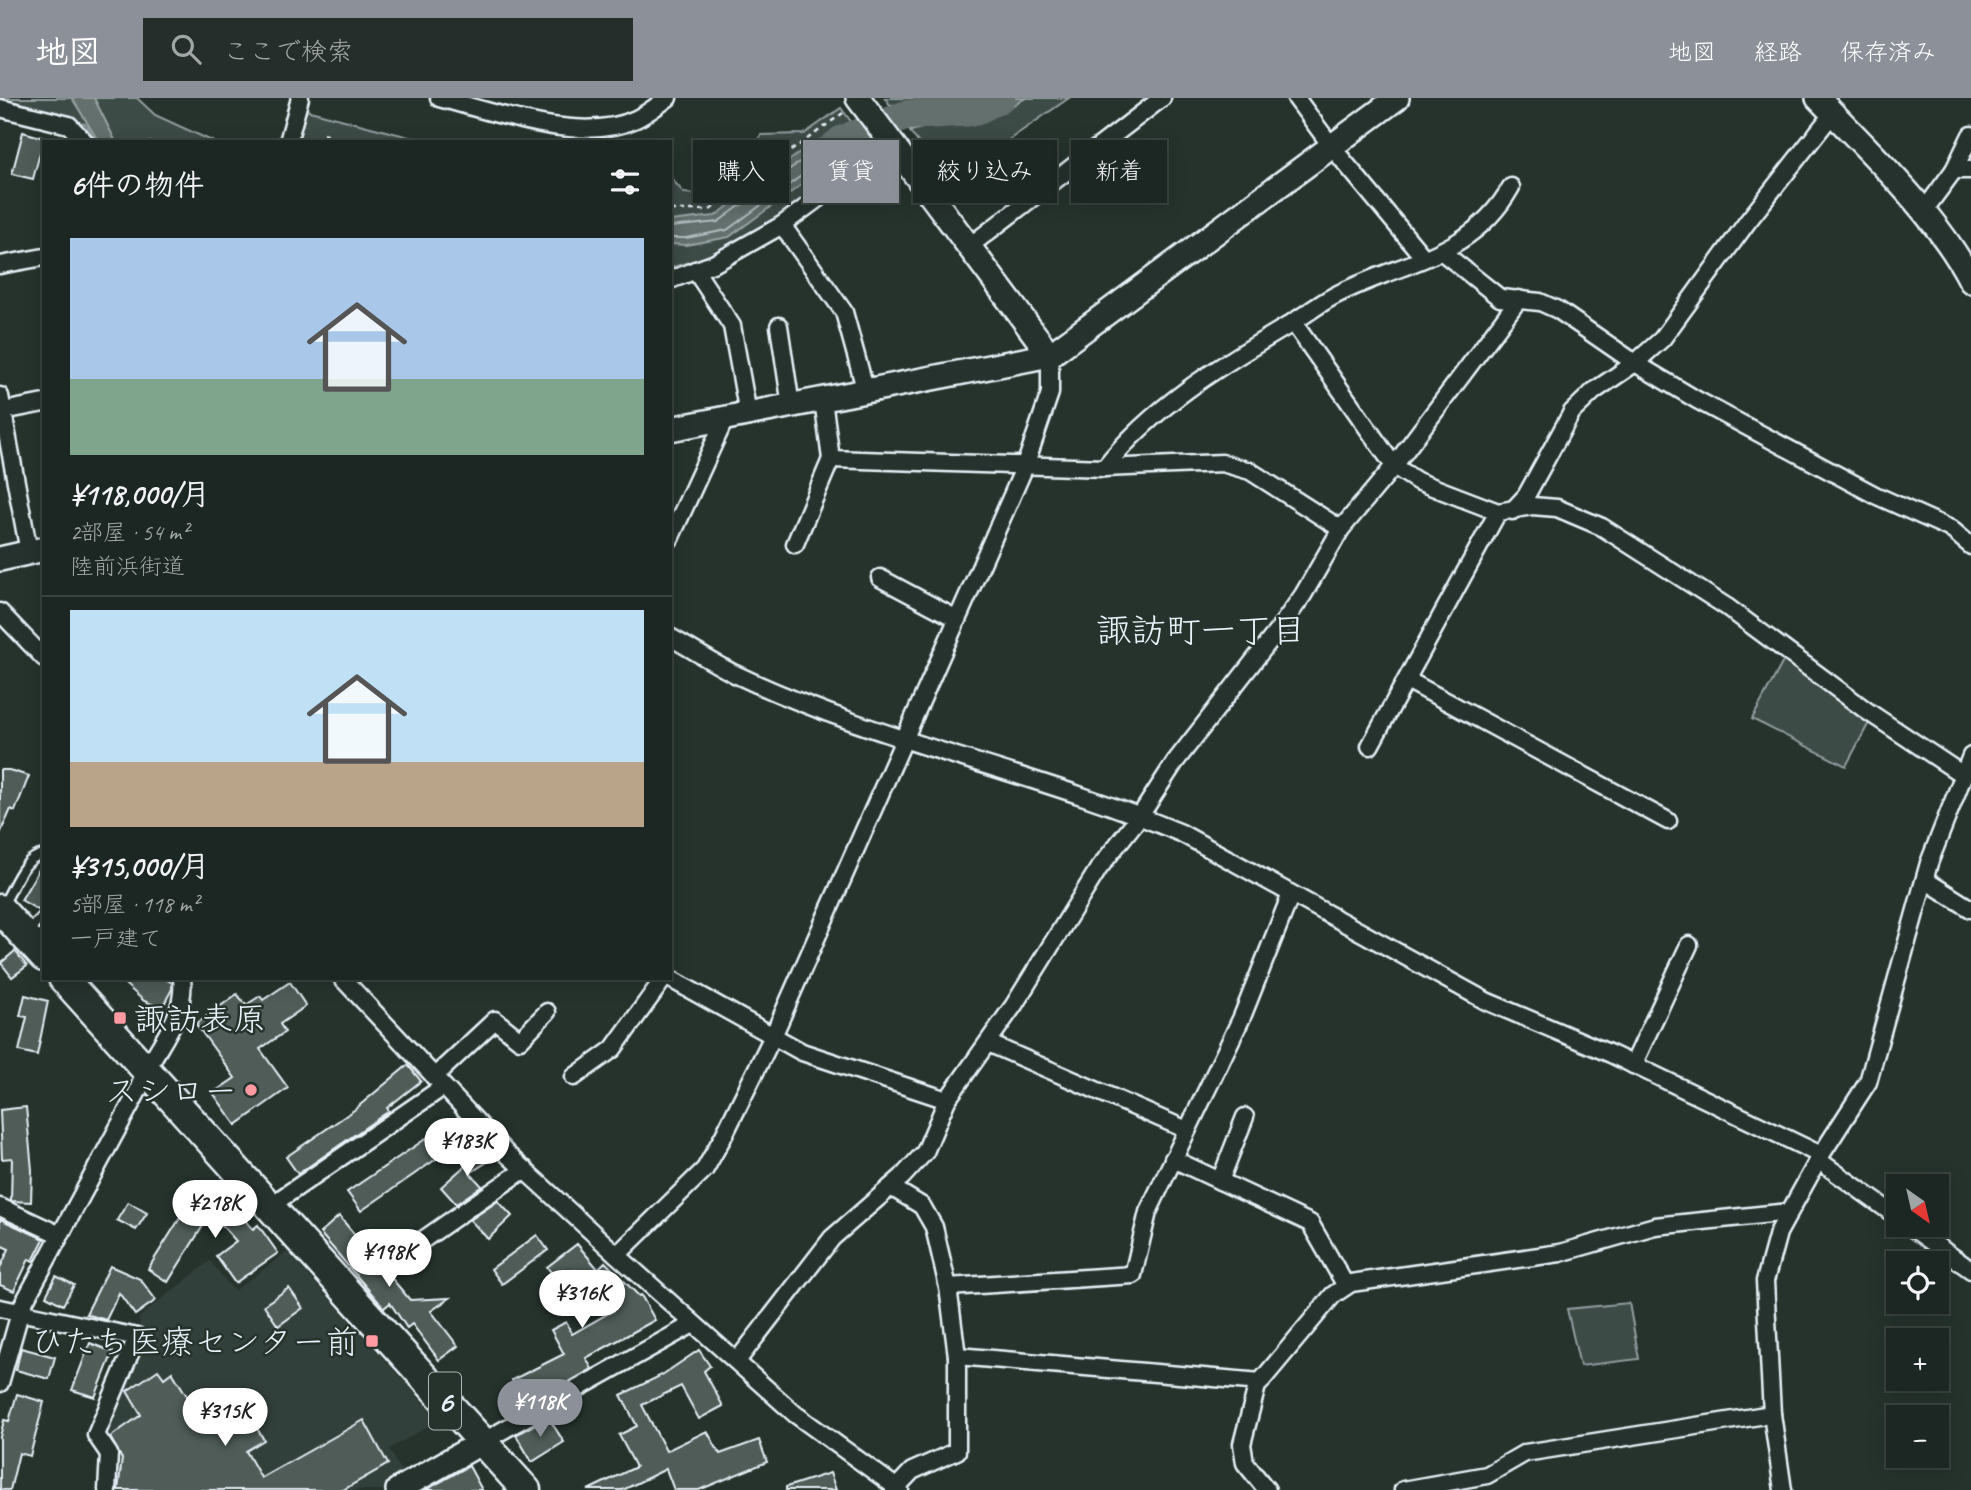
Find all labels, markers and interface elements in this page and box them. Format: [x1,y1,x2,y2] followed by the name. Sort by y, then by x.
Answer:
[143,18,633,81] search box
[167,30,205,68] icon: search
[35,31,101,73] text: 地図
[223,35,353,68] text: ここで検索
[1668,37,1716,67] text: 地図
[1754,37,1802,67] text: 経路
[1840,37,1936,67] text: 保存済み
[693,140,789,203] chip: 購入
[803,140,899,203] chip: 賃貸
[913,140,1057,203] chip: 絞り込み
[1071,140,1167,203] chip: 新着
[606,163,644,201] icon: filters
[70,166,204,204] text: 6件の物件
[294,284,420,410] icon: home
[70,475,210,513] text: ¥118,000/月
[70,518,188,547] text: 2部屋 · 54 m²
[70,552,185,581] text: 陸前浜街道
[1096,608,1306,653] district label: 諏訪町一丁目
[294,656,420,782] icon: home
[70,847,210,885] text: ¥315,000/月
[70,890,199,919] text: 5部屋 · 118 m²
[70,924,162,953] text: 一戸建て
[134,998,266,1040] place label: 諏訪表原
[112,1010,128,1026] marker: 諏訪表原
[105,1070,237,1112] place label: スシロー
[243,1082,259,1098] marker: スシロー
[418,1118,516,1178] pin: ¥183K
[440,1126,494,1155] text: ¥183K
[1886,1174,1950,1237] north arrow
[1886,1174,1949,1468] map controls
[166,1180,264,1240] pin: ¥218K
[188,1188,242,1217] text: ¥218K
[340,1230,438,1289] pin: ¥198K
[363,1237,415,1266] text: ¥198K
[1886,1251,1949,1314] button: locate
[533,1270,631,1330] pin: ¥316K
[555,1278,609,1307] text: ¥316K
[31,1321,358,1363] place label: ひたち医療センター前
[1886,1328,1949,1391] button: +
[364,1333,380,1349] marker: ひたち医療センター前
[429,1372,461,1430] road number: 6
[491,1380,589,1439] pin: ¥118K
[513,1387,567,1416] text: ¥118K
[176,1388,274,1448] pin: ¥315K
[199,1396,251,1425] text: ¥315K
[1886,1405,1949,1468] button: −

